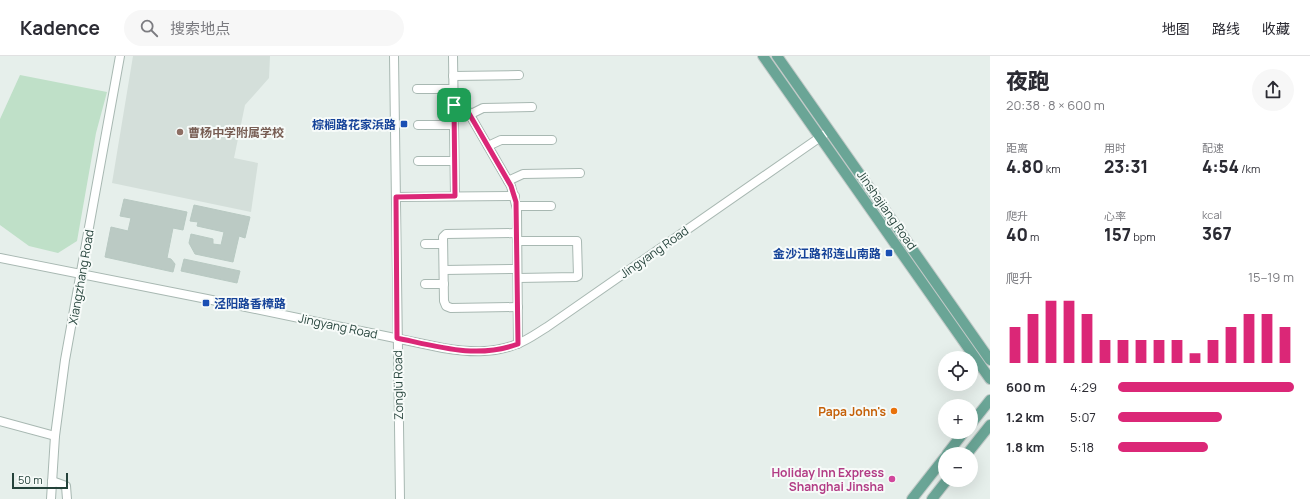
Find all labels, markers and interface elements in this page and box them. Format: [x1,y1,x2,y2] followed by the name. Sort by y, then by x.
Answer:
[124,10,404,46] search box
[20,15,100,41] text: Kadence
[138,17,160,39] icon: search
[170,18,230,39] text: 搜索地点
[1162,19,1190,38] text: 地图
[1212,19,1240,38] text: 路线
[1262,19,1290,38] text: 收藏
[1006,66,1050,96] text: 夜跑
[1252,69,1294,111] button: share
[437,88,471,122] pin
[443,94,465,116] icon: arrive
[1006,96,1105,114] text: 20:38 · 8 × 600 m
[312,116,396,133] place label: 棕榈路花家浜路
[399,119,409,129] marker: 棕榈路花家浜路
[188,124,284,141] place label: 曹杨中学附属学校
[175,127,185,137] marker: 曹杨中学附属学校
[1006,140,1028,155] text: 距离
[1104,140,1126,155] text: 用时
[1202,140,1224,155] text: 配速
[1006,155,1044,178] text: 4.80
[1104,155,1148,178] text: 23:31
[1202,155,1239,178] text: 4:54
[1044,161,1061,176] text: km
[1239,161,1260,176] text: /km
[853,167,921,253] street label: Jinshajiang Road
[1202,207,1222,222] text: kcal
[1006,208,1028,223] text: 爬升
[1104,208,1126,223] text: 心率
[616,222,692,282] street label: Jingyang Road
[1202,222,1232,245] text: 367
[1006,223,1028,246] text: 40
[1104,223,1131,246] text: 157
[64,228,98,326] street label: Xiangzhang Road
[1028,229,1039,244] text: m
[1131,229,1156,244] text: bpm
[773,245,881,262] place label: 金沙江路祁连山南路
[884,248,894,258] marker: 金沙江路祁连山南路
[1248,268,1294,286] text: 15–19 m
[1006,269,1032,287] text: 爬升
[214,295,286,312] place label: 泾阳路香樟路
[201,298,211,308] marker: 泾阳路香樟路
[297,309,379,343] street label: Jingyang Road
[389,350,407,420] street label: Zonglü Road
[938,351,978,487] map controls
[938,351,978,391] button: locate
[1006,378,1045,396] text: 600 m
[1070,378,1097,396] text: 4:29
[938,399,978,439] button: +
[818,403,886,420] place label: Papa John's
[889,406,899,416] marker: Papa John's
[1006,408,1044,426] text: 1.2 km
[1070,408,1096,426] text: 5:07
[1006,438,1044,456] text: 1.8 km
[1070,438,1094,456] text: 5:18
[938,447,978,487] button: −
[771,464,884,495] place label: Holiday Inn Express Shanghai Jinsha
[12,471,68,490] scale bar
[18,472,43,487] text: 50 m
[887,474,897,484] marker: Holiday Inn Express Shanghai Jinsha

